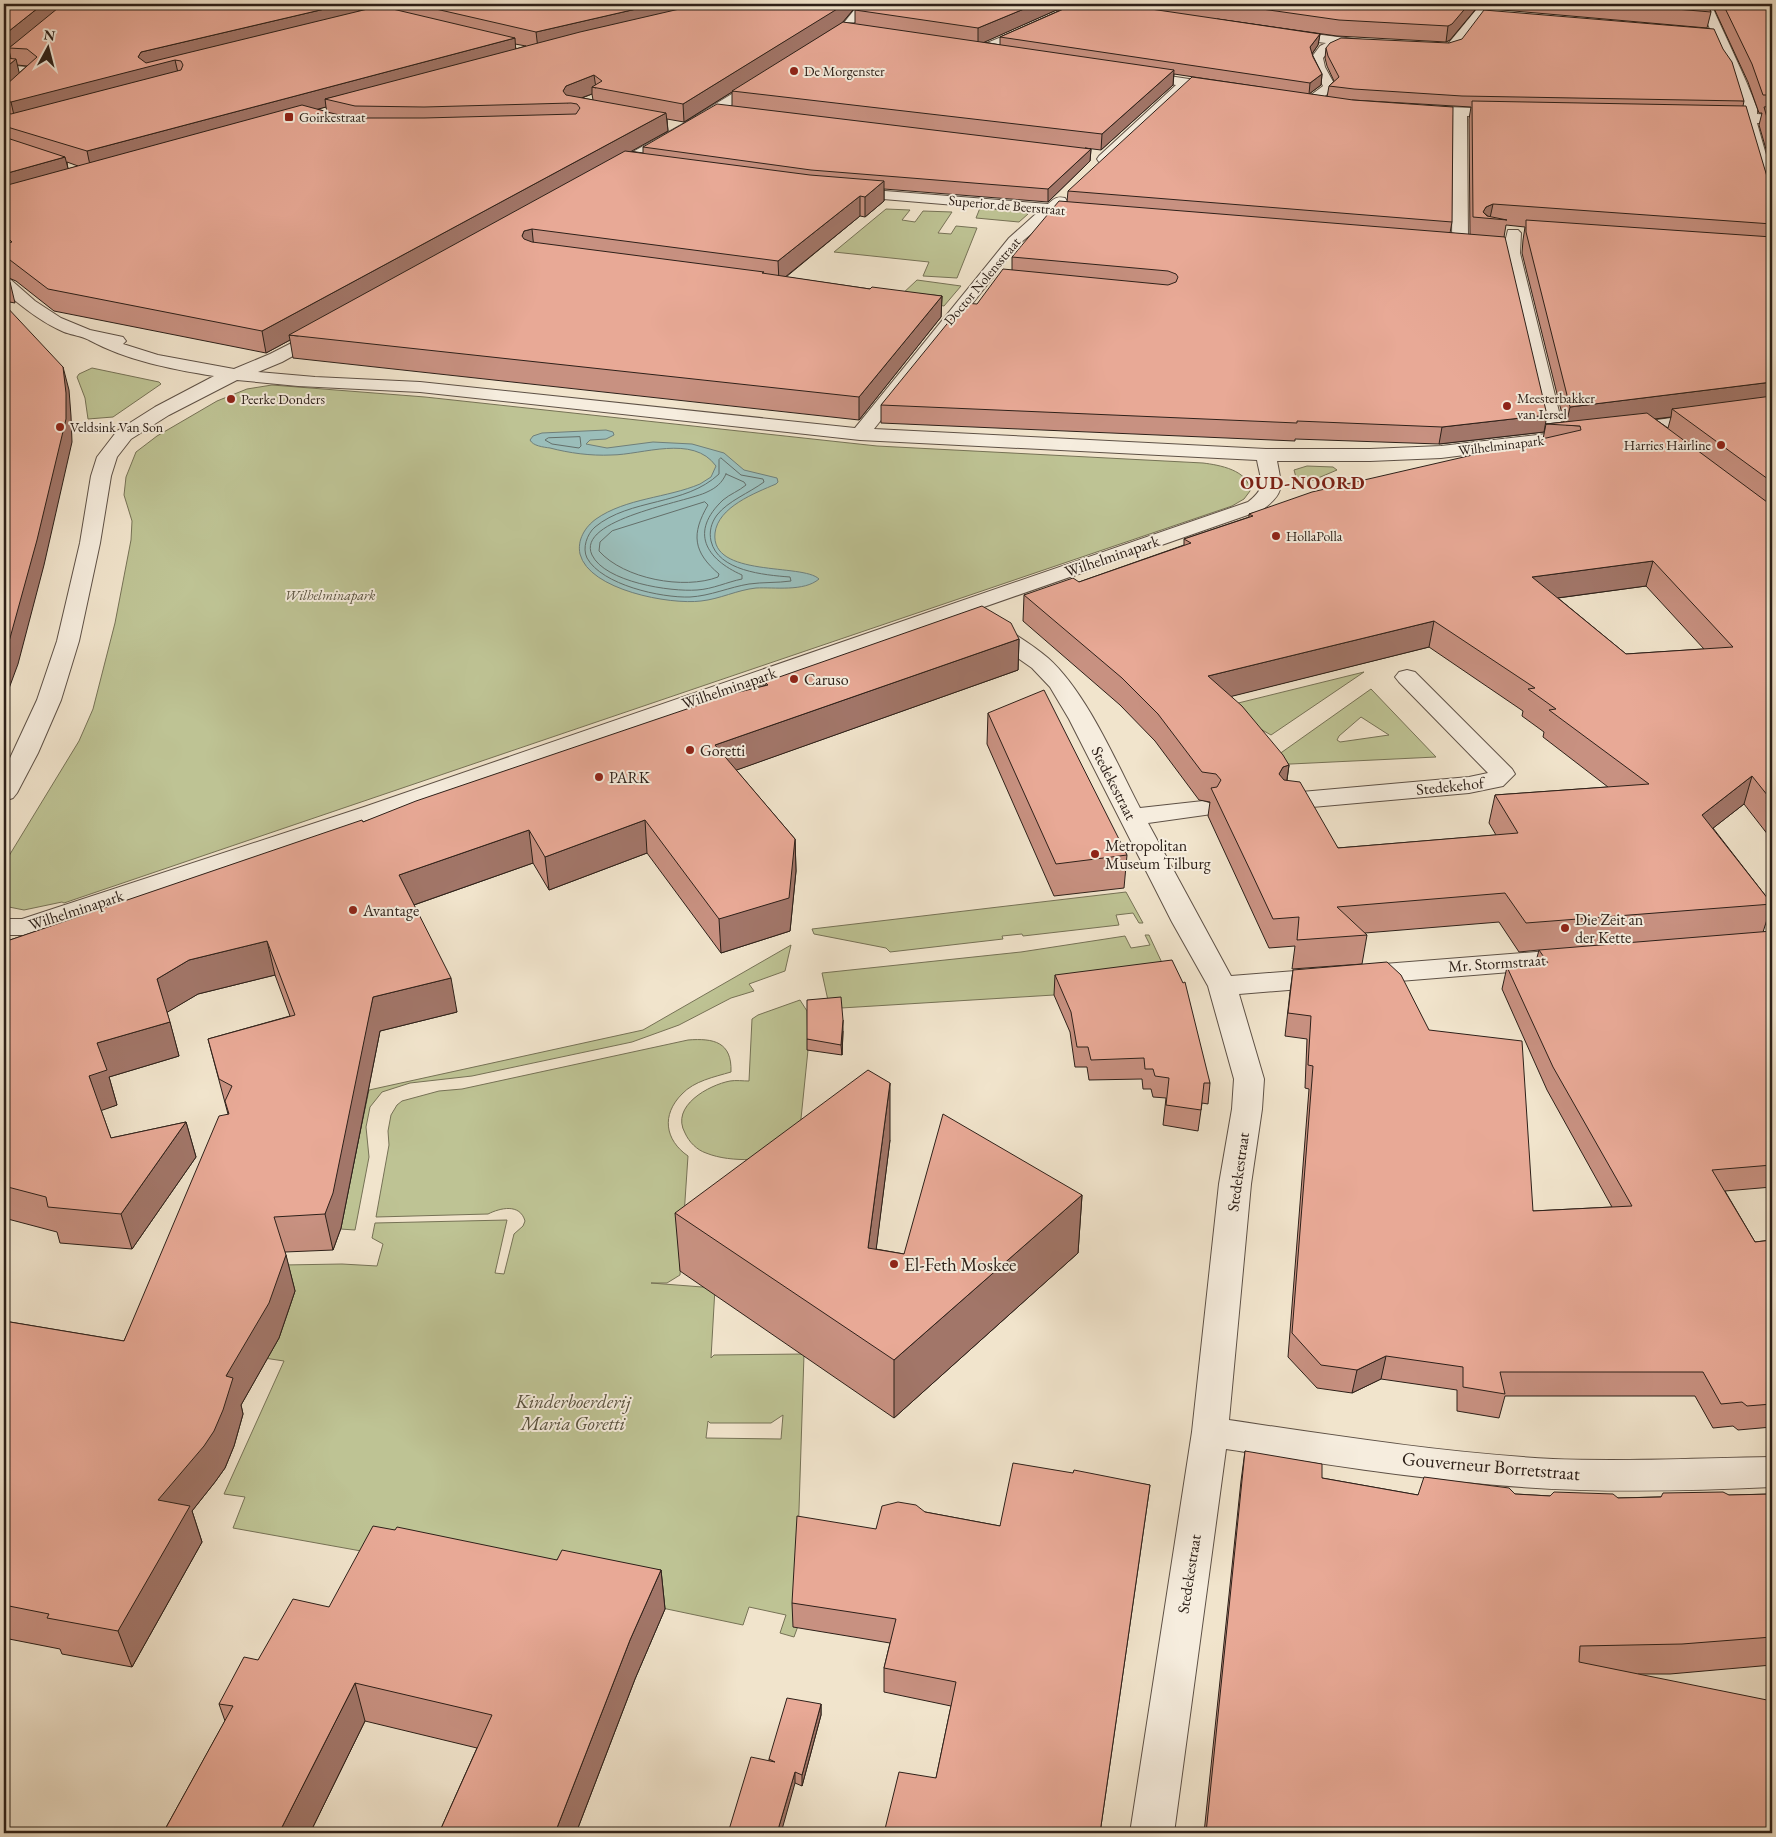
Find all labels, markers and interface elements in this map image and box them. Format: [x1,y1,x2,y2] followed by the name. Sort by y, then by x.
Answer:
[22,22,72,72] north arrow
[43,25,57,45] text: N
[804,62,885,80] place label: De Morgenster
[788,65,800,77] marker: De Morgenster
[299,108,366,126] place label: Goirkestraat
[283,111,295,123] marker: Goirkestraat
[948,191,1067,219] street label: Superior de Beerstraat
[940,233,1025,329] street label: Doctor Nolensstraat
[1517,389,1595,423] place label: Meesterbakker van Iersel
[241,390,325,408] place label: Peerke Donders
[225,393,237,405] marker: Peerke Donders
[1501,400,1513,412] marker: Meesterbakker van Iersel
[70,418,164,436] place label: Veldsink Van Son
[54,421,66,433] marker: Veldsink Van Son
[1457,431,1545,459] street label: Wilhelminapark
[1624,436,1712,454] place label: Harries Hairline
[1715,439,1727,451] marker: Harries Hairline
[1240,471,1366,494] district label: OUD-NOORD
[1286,527,1343,545] place label: HollaPolla
[1062,530,1163,582] street label: Wilhelminapark
[1270,530,1282,542] marker: HollaPolla
[285,586,376,604] park label: Wilhelminapark
[679,662,780,714] street label: Wilhelminapark
[804,669,849,690] place label: Caruso
[788,673,800,685] marker: Caruso
[700,740,745,761] place label: Goretti
[1086,743,1142,823] street label: Stedekestraat
[684,744,696,756] marker: Goretti
[609,767,651,788] place label: PARK
[593,771,605,783] marker: PARK
[1415,772,1487,800] street label: Stedekehof
[1105,835,1212,874] place label: Metropolitan Museum Tilburg
[1089,848,1101,860] marker: Metropolitan Museum Tilburg
[26,885,127,935] street label: Wilhelminapark
[362,900,419,921] place label: Avantage
[347,904,359,916] marker: Avantage
[1575,909,1644,948] place label: Die Zeit an der Kette
[1559,922,1571,934] marker: Die Zeit an der Kette
[1447,949,1547,977] street label: Mr. Stormstraat
[1222,1131,1254,1213] street label: Stedekestraat
[904,1252,1016,1277] place label: El-Feth Moskee
[888,1258,900,1270] marker: El-Feth Moskee
[514,1389,632,1436] park label: Kinderboerderij Maria Goretti
[1401,1446,1581,1486] street label: Gouverneur Borretstraat
[1172,1533,1206,1615] street label: Stedekestraat

